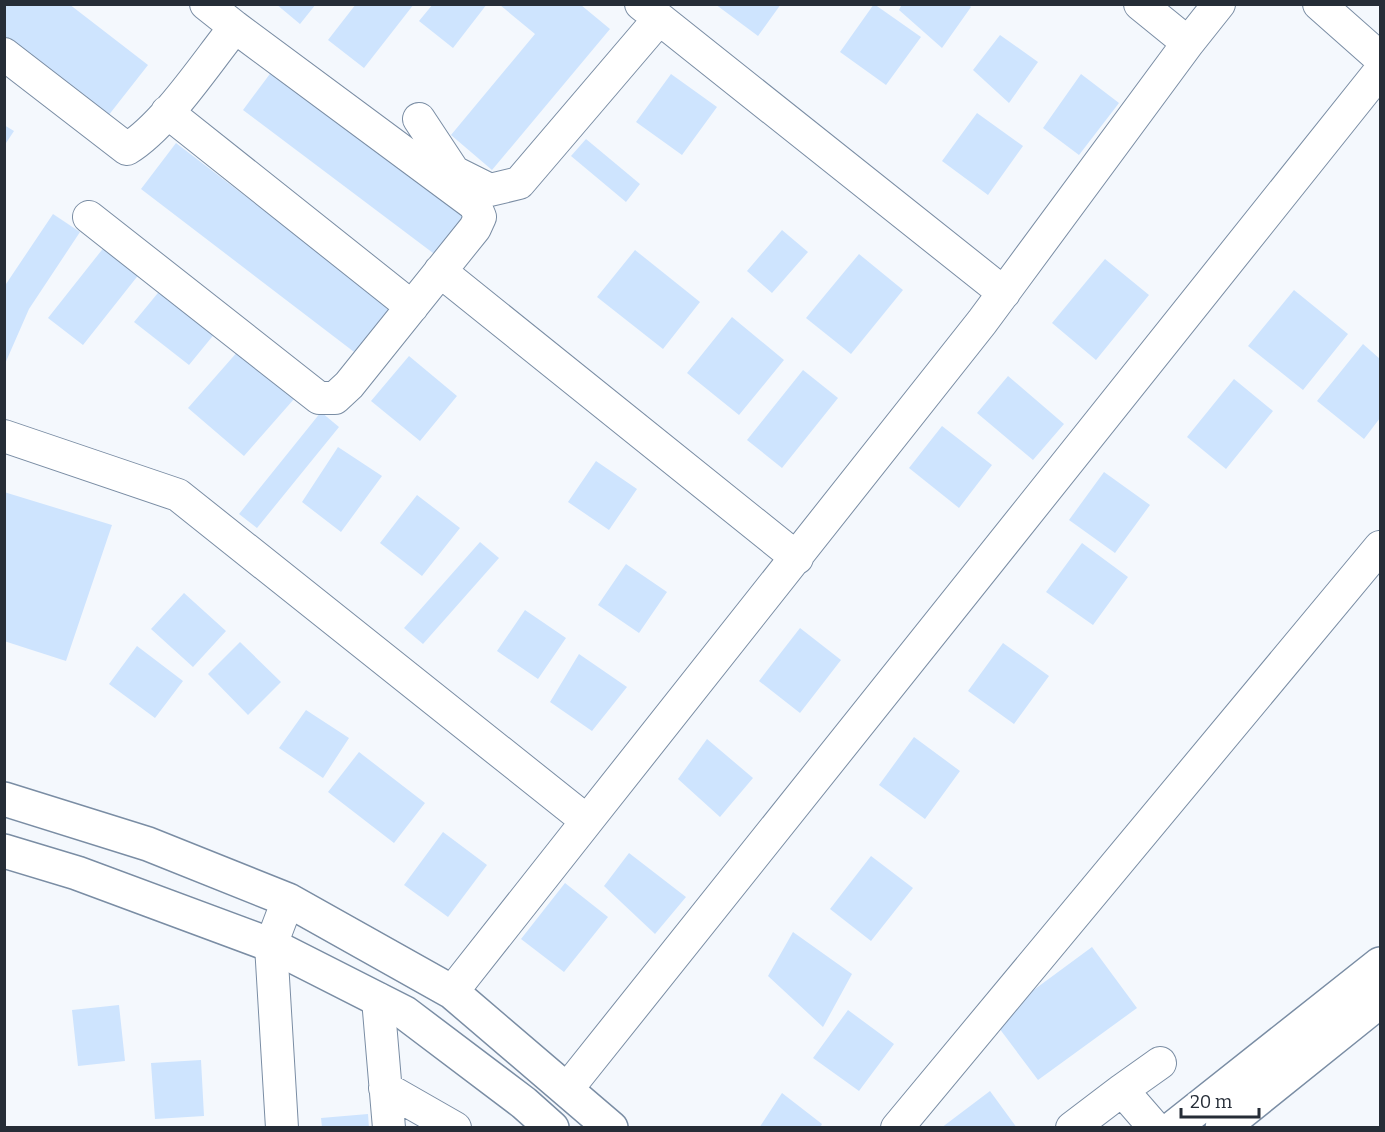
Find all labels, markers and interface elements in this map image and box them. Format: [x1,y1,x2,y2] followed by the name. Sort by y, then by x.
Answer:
[1181,1081,1259,1119] scale bar
[1190,1091,1232,1113] text: 20 m

